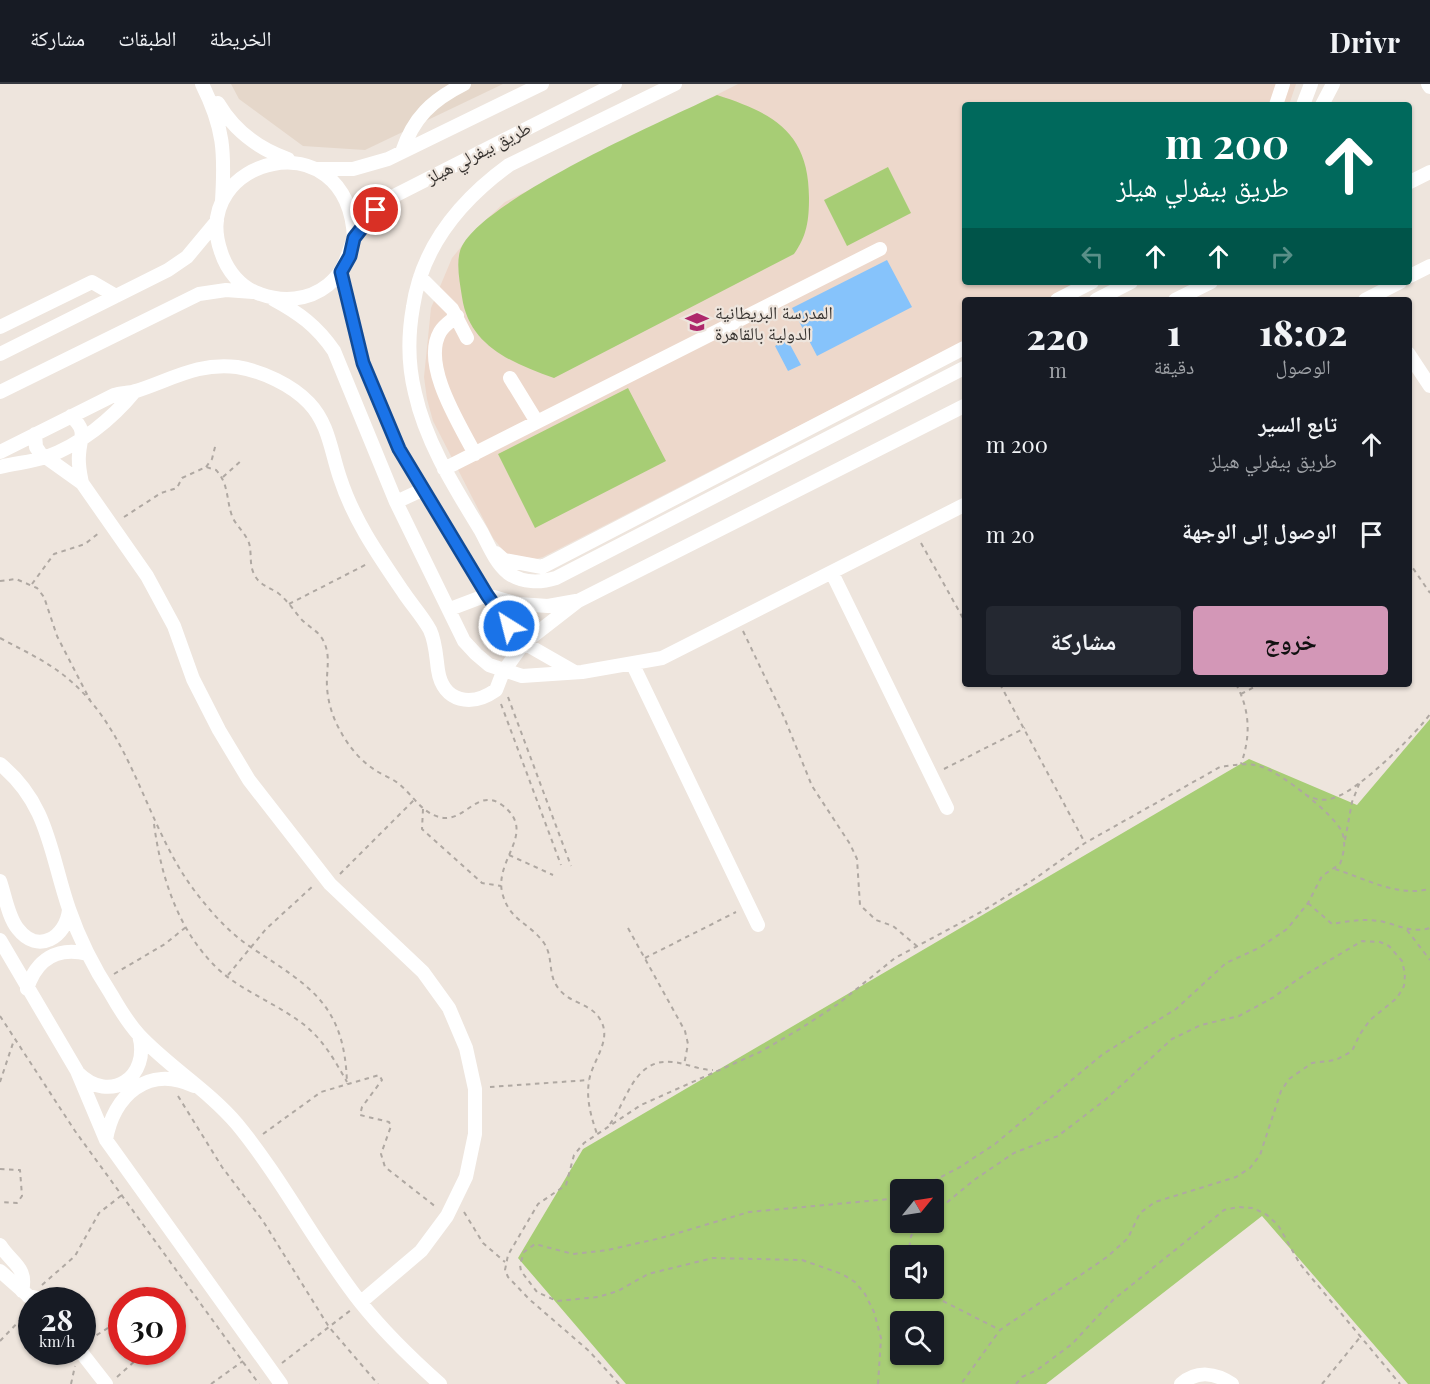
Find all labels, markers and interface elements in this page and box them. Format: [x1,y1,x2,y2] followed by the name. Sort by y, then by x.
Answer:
[30,23,85,51] text: مشاركة
[118,23,177,51] text: الطبقات
[210,23,271,51] text: الخريطة
[1329,23,1400,60] text: Drivr
[1165,114,1289,170] text: 200 m
[420,115,536,192] street label: طريق بيفرلي هيلز
[1310,126,1388,204] icon: ahead
[1116,168,1289,204] text: طريق بيفرلي هيلز
[350,184,401,235] pin
[359,193,392,226] icon: arrive
[1076,240,1109,273] icon: left
[1139,240,1172,273] icon: ahead
[1202,240,1235,273] icon: ahead
[1265,240,1298,273] icon: right
[715,300,833,345] place label: المدرسة البريطانية الدولية بالقاهرة
[1167,307,1181,355] text: 1
[1259,307,1347,355] text: 18:02
[684,309,710,335] school or university icon: المدرسة البريطانية الدولية بالقاهرة
[1027,311,1089,359] text: 220
[1154,352,1194,379] text: دقيقة
[1276,352,1331,379] text: الوصول
[1049,356,1067,383] text: m
[1258,408,1337,438] text: تابع السير
[1355,428,1388,461] icon: ahead
[986,429,1048,459] text: 200 m
[1209,446,1337,473] text: طريق بيفرلي هيلز
[1182,515,1337,545] text: الوصول إلى الوجهة
[1355,518,1388,551] icon: arrive
[986,519,1035,549] text: 20 m
[477,594,541,658] position arrow
[986,606,1181,675] button: مشاركة
[1193,606,1388,675] button: خروج
[890,1179,944,1233] north arrow
[890,1179,944,1365] map controls
[890,1245,944,1299] button: sound
[108,1287,186,1365] speed limit sign: 30
[41,1299,73,1339] text: 28
[890,1311,944,1365] button: search
[39,1331,75,1351] text: km/h

